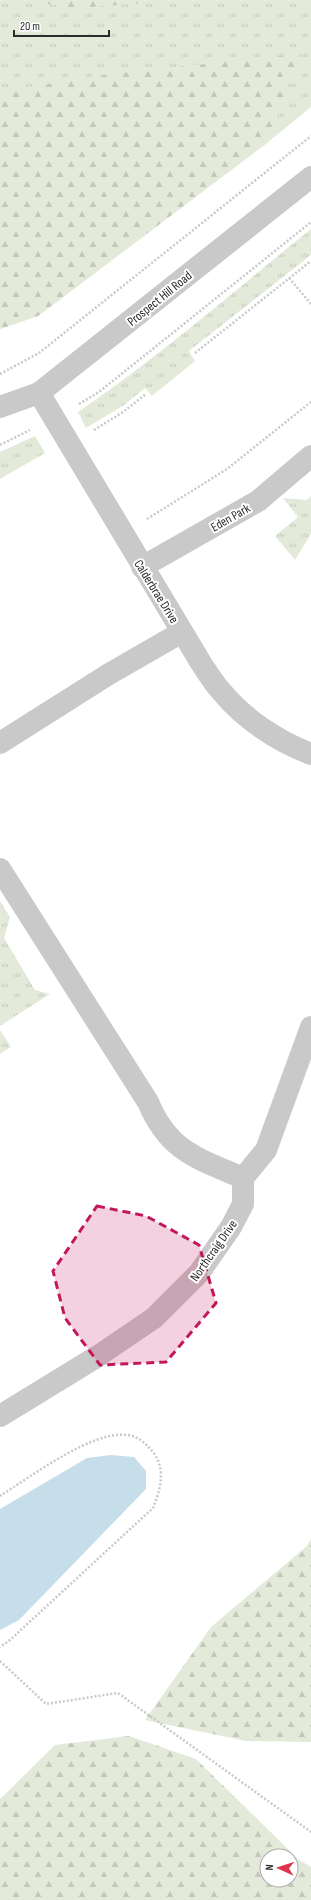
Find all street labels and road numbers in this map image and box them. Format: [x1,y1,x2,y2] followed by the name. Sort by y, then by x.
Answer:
[124,268,195,330] street label: Prospect Hill Road
[208,500,253,535] street label: Eden Park
[130,557,182,626] street label: Calderbrae Drive
[187,1217,241,1284] street label: Northcraig Drive

